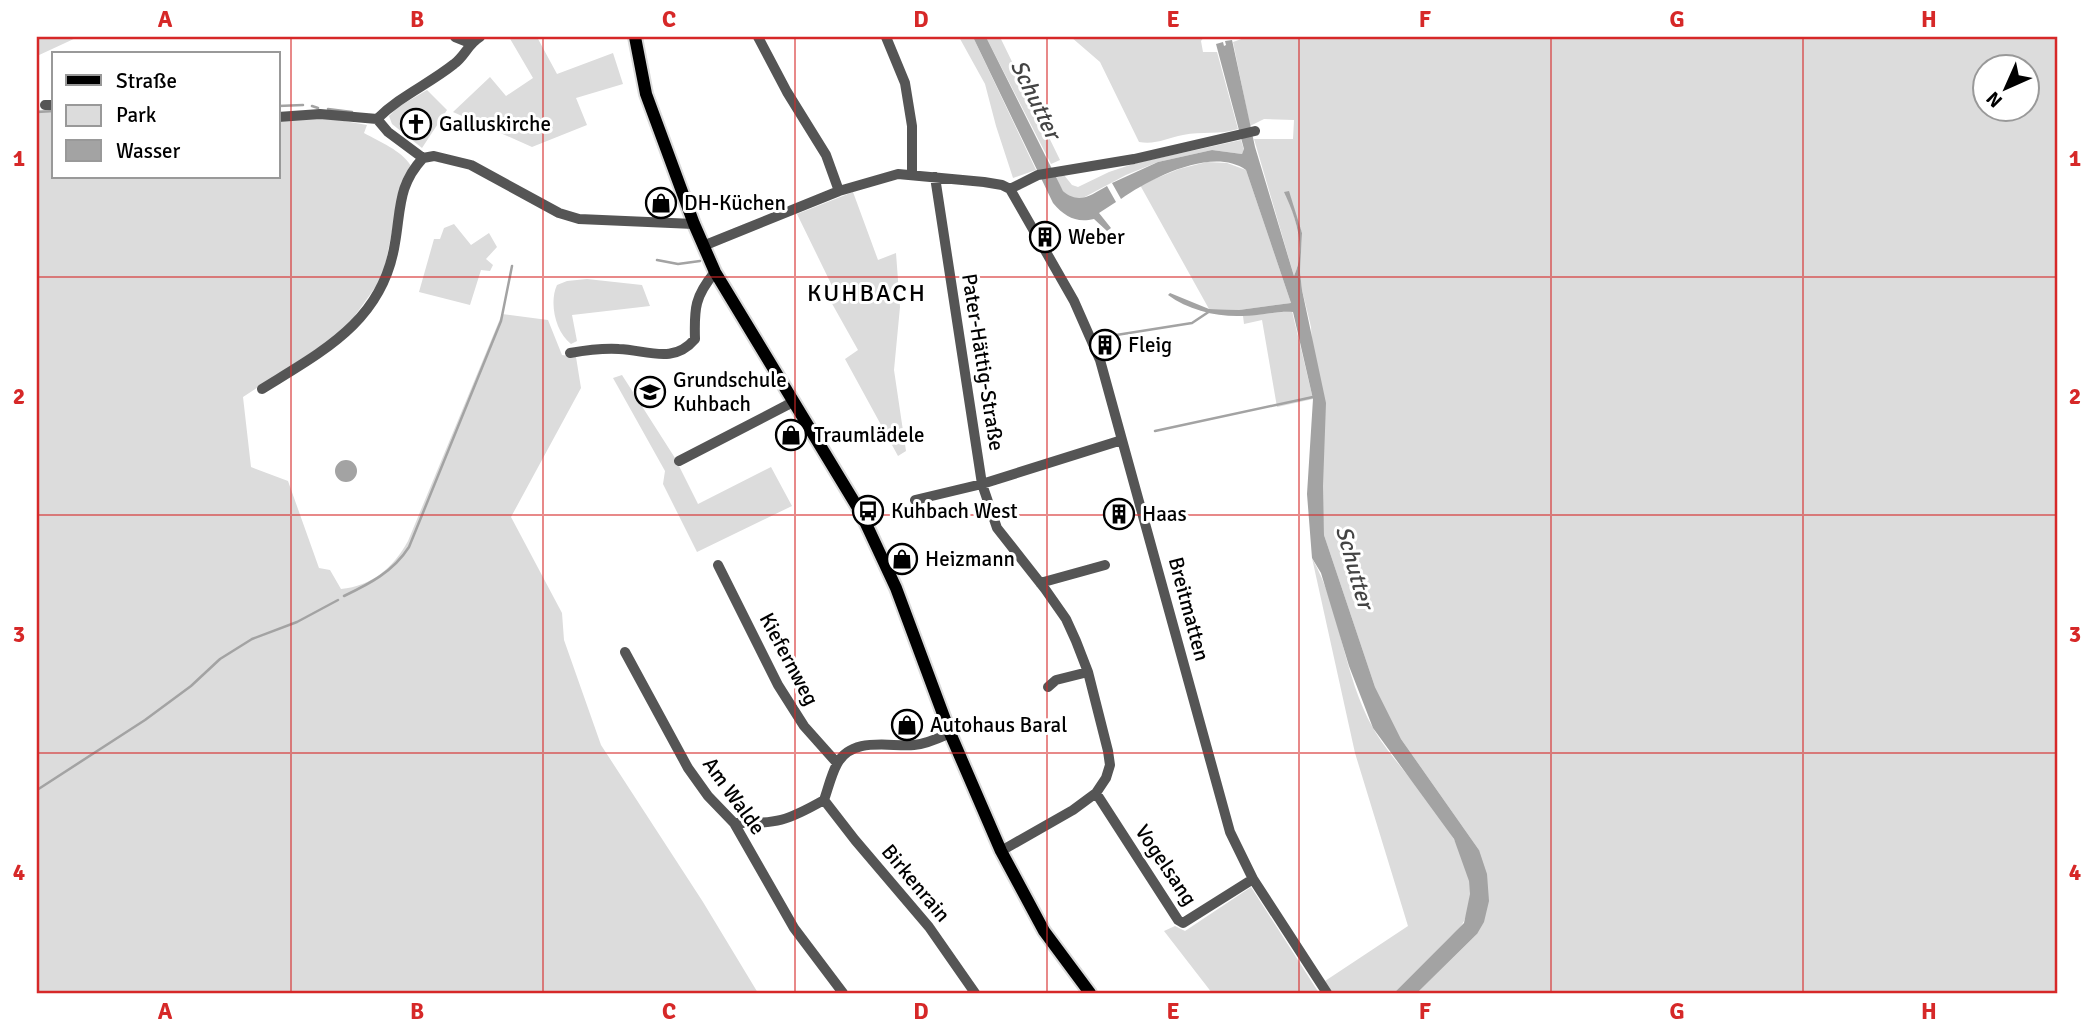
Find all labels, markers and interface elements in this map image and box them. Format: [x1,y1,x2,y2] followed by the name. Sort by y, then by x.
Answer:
[158,5,173,34] text: A
[410,5,424,34] text: B
[662,5,676,34] text: C
[913,5,929,34] text: D
[1166,5,1180,34] text: E
[1419,5,1431,34] text: F
[1669,5,1685,34] text: G
[1921,5,1937,34] text: H
[52,52,280,178] legend
[1972,52,2042,122] north arrow
[1004,55,1069,147] water label: Schutter
[116,68,177,94] text: Straße
[1982,86,2008,112] text: N
[116,102,157,128] text: Park
[399,107,433,141] church icon: Galluskirche
[439,111,551,137] place label: Galluskirche
[116,138,181,164] text: Wasser
[13,144,25,173] text: 1
[2069,144,2081,173] text: 1
[644,186,678,220] shop icon: DH-Küchen
[684,190,786,216] place label: DH-Küchen
[1028,220,1062,254] building icon: Weber
[1068,224,1125,250] place label: Weber
[956,272,1010,452] street label: Pater-Hättig-Straße
[807,278,927,308] district label: KUHBACH
[1088,328,1122,362] building icon: Fleig
[1128,332,1172,358] place label: Fleig
[673,367,787,417] place label: Grundschule Kuhbach
[633,375,667,409] school or university icon: Grundschule Kuhbach
[13,382,25,411] text: 2
[2069,382,2081,411] text: 2
[774,418,808,452] shop icon: Traumlädele
[814,422,925,448] place label: Traumlädele
[851,494,885,528] bus stop icon: Kuhbach West
[1102,497,1136,531] building icon: Haas
[891,498,1018,524] place label: Kuhbach West
[1142,501,1187,527] place label: Haas
[1329,522,1381,615] water label: Schutter
[885,542,919,576] shop icon: Heizmann
[925,546,1015,572] place label: Heizmann
[1163,554,1215,664] street label: Breitmatten
[754,608,824,710] street label: Kiefernweg
[13,620,25,649] text: 3
[2069,620,2081,649] text: 3
[890,708,924,742] shop icon: Autohaus Baral
[930,712,1067,738] place label: Autohaus Baral
[697,752,771,840] street label: Am Walde
[1129,820,1203,910] street label: Vogelsang
[876,839,956,927] street label: Birkenrain
[13,858,25,887] text: 4
[2069,858,2081,887] text: 4
[158,997,173,1026] text: A
[410,997,424,1026] text: B
[662,997,676,1026] text: C
[913,997,929,1026] text: D
[1166,997,1180,1026] text: E
[1419,997,1431,1026] text: F
[1669,997,1685,1026] text: G
[1921,997,1937,1026] text: H

